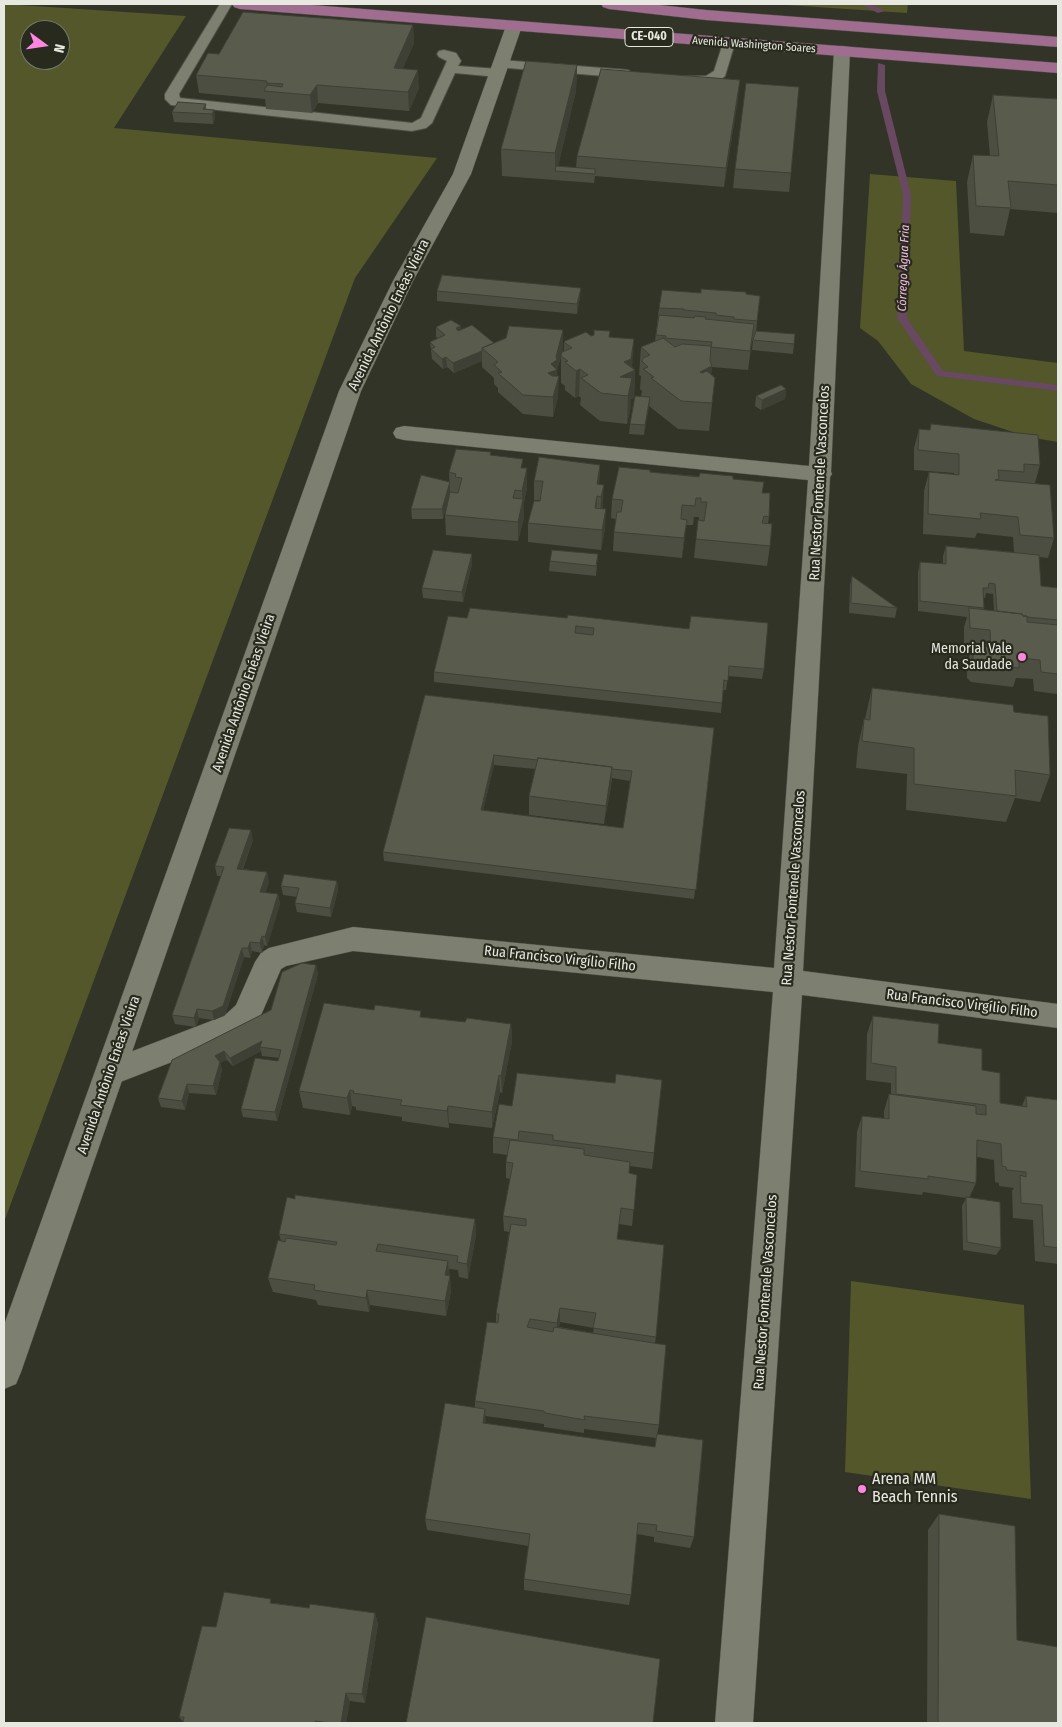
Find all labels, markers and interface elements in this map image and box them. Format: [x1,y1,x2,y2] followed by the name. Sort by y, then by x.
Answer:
[20,20,70,70] north arrow
[625,28,673,46] road number: CE-040
[692,34,816,56] street label: Avenida Washington Soares
[50,42,68,55] text: N
[895,224,913,312] water label: Córrego Água Fria
[345,237,433,393] street label: Avenida Antônio Enéas Vieira
[806,385,834,581] street label: Rua Nestor Fontenele Vasconcelos
[209,612,279,774] street label: Avenida Antônio Enéas Vieira
[931,641,1012,674] place label: Memorial Vale da Saudade
[1016,651,1028,663] marker: Memorial Vale da Saudade
[779,790,809,986] street label: Rua Nestor Fontenele Vasconcelos
[483,943,637,975] street label: Rua Francisco Virgílio Filho
[885,986,1039,1022] street label: Rua Francisco Virgílio Filho
[74,994,144,1156] street label: Avenida Antônio Enéas Vieira
[751,1194,781,1390] street label: Rua Nestor Fontenele Vasconcelos
[872,1470,958,1508] place label: Arena MM Beach Tennis
[856,1483,868,1495] marker: Arena MM Beach Tennis

